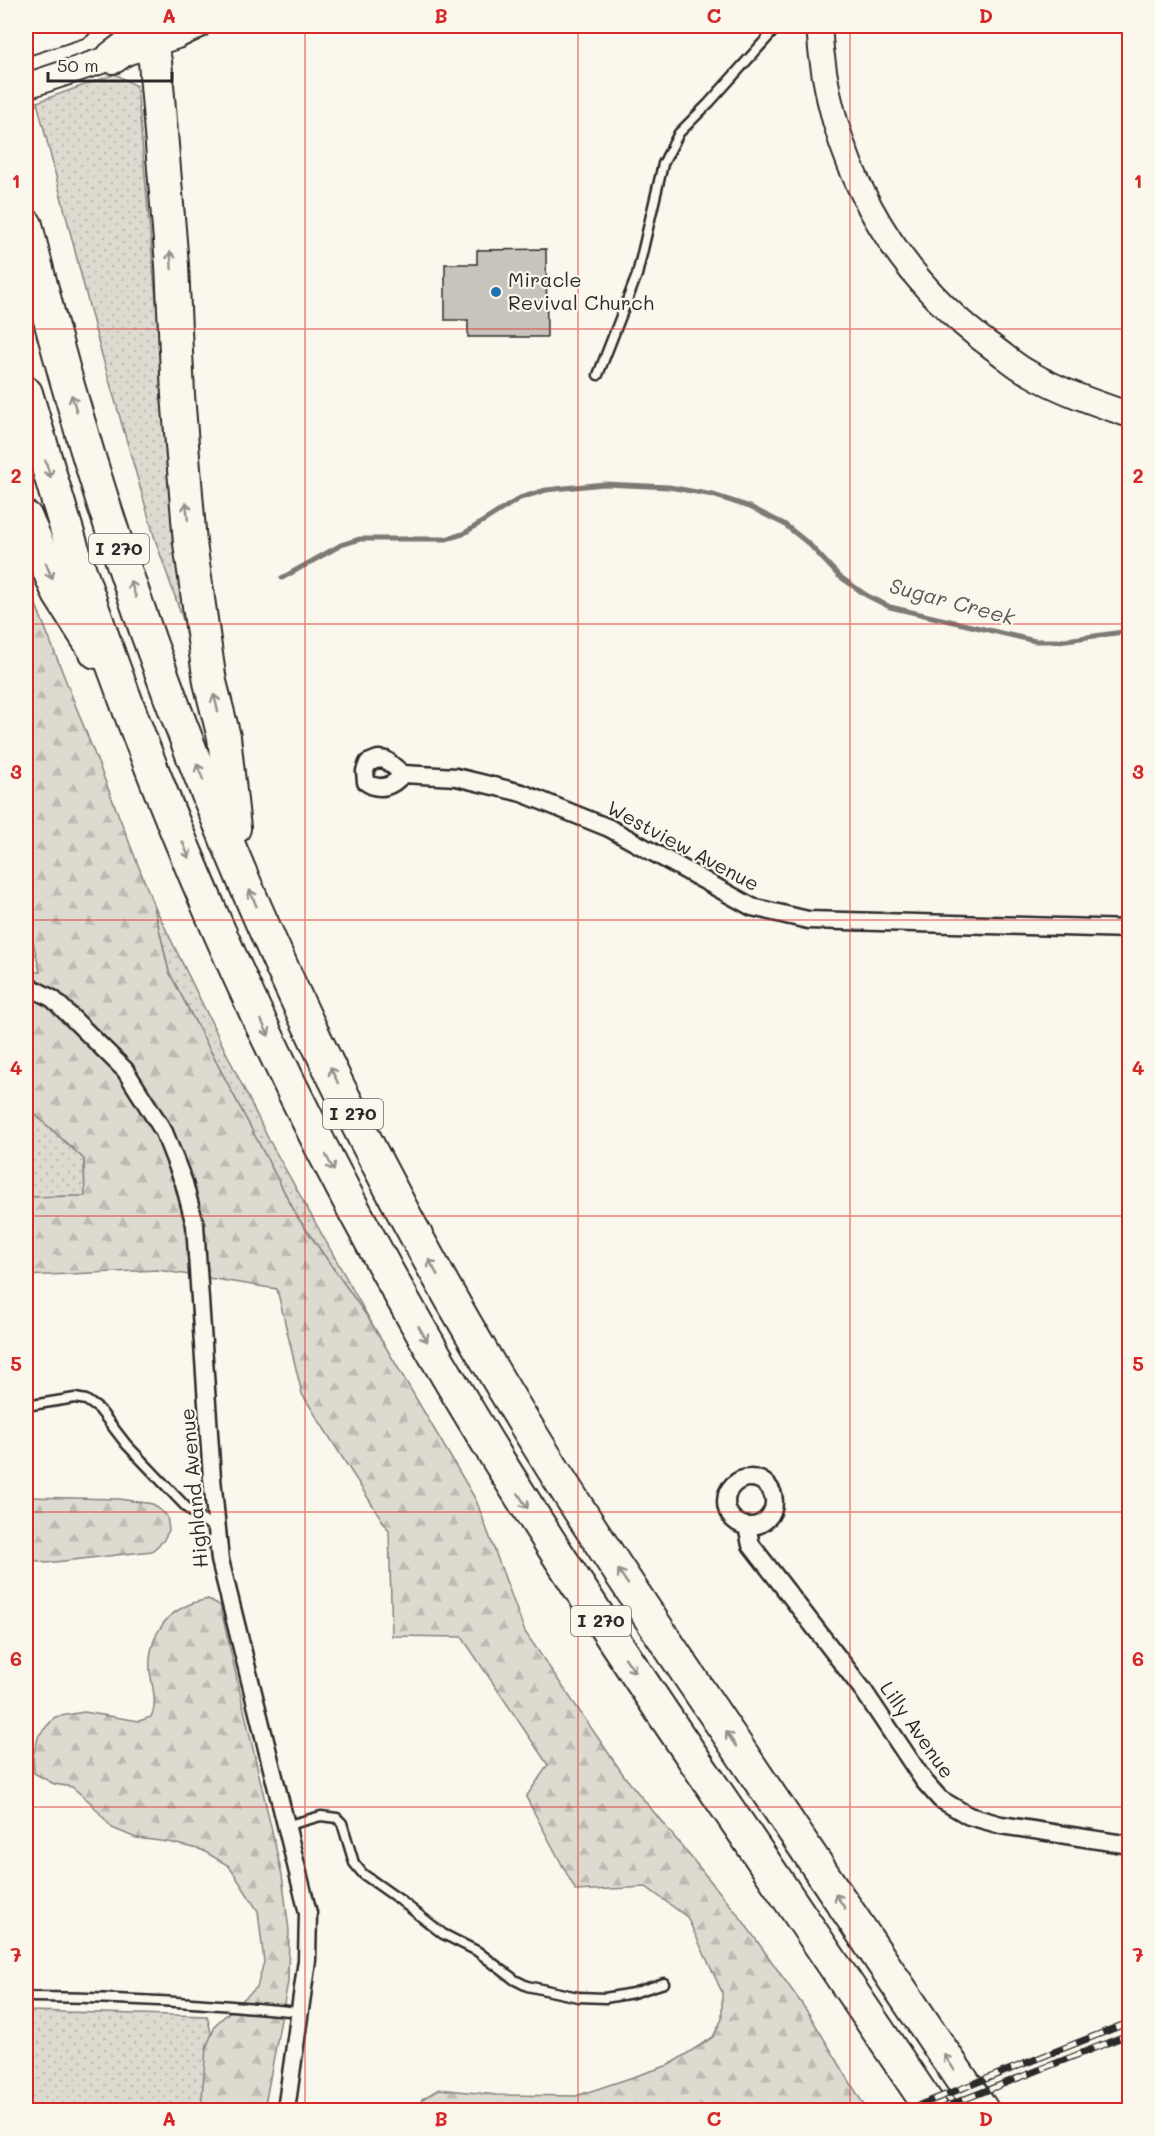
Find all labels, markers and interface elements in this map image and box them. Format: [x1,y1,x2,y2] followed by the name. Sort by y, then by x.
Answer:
[162,2,176,28] text: A
[434,2,448,28] text: B
[707,2,722,28] text: C
[979,2,993,28] text: D
[48,45,172,83] scale bar
[57,53,99,77] text: 50 m
[12,167,20,193] text: 1
[1134,167,1142,193] text: 1
[166,250,177,270] one-way arrow
[508,266,654,315] place label: Miracle Revival Church
[489,285,503,299] marker: Miracle Revival Church
[68,394,79,413] one-way arrow
[44,459,55,478] one-way arrow
[10,462,22,488] text: 2
[1132,462,1144,488] text: 2
[182,501,193,521] one-way arrow
[89,534,149,564] road number: I 270
[44,561,55,580] one-way arrow
[887,571,1019,630] water label: Sugar Creek
[127,580,138,599] one-way arrow
[209,694,221,713] one-way arrow
[10,758,22,784] text: 3
[1132,758,1144,784] text: 3
[194,763,205,782] one-way arrow
[603,794,764,896] street label: Westview Avenue
[181,840,192,859] one-way arrow
[247,890,258,908] one-way arrow
[259,1019,271,1037] one-way arrow
[10,1054,23,1080] text: 4
[1132,1054,1145,1080] text: 4
[327,1067,339,1085] one-way arrow
[323,1099,383,1129] road number: I 270
[325,1153,336,1171] one-way arrow
[427,1259,439,1276] one-way arrow
[417,1325,429,1342] one-way arrow
[10,1350,22,1376] text: 5
[1132,1350,1144,1376] text: 5
[173,1407,213,1569] street label: Highland Avenue
[516,1493,529,1510] one-way arrow
[616,1569,628,1586] one-way arrow
[571,1606,631,1636] road number: I 270
[10,1645,22,1671] text: 6
[1132,1645,1144,1671] text: 6
[624,1656,636,1672] one-way arrow
[875,1676,961,1783] street label: Lilly Avenue
[725,1731,737,1748] one-way arrow
[834,1893,846,1909] one-way arrow
[10,1941,22,1967] text: 7
[1132,1941,1144,1967] text: 7
[943,2054,955,2071] one-way arrow
[162,2105,176,2131] text: A
[434,2105,448,2131] text: B
[707,2105,722,2131] text: C
[979,2105,993,2131] text: D

